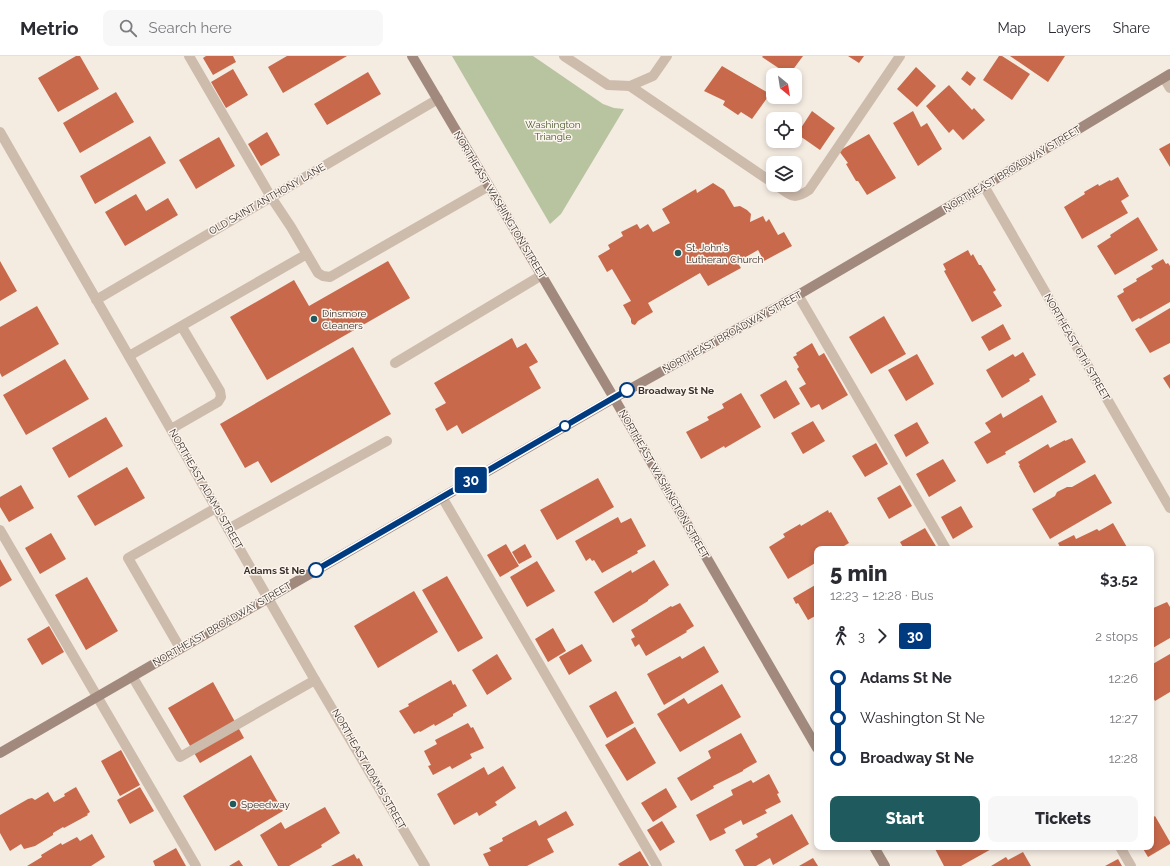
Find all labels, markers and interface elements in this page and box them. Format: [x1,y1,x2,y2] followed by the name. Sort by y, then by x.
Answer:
[103,10,383,46] search box
[20,17,79,39] text: Metrio
[117,17,139,39] icon: search
[149,19,232,37] text: Search here
[998,20,1026,36] text: Map
[1048,20,1091,36] text: Layers
[1113,20,1150,36] text: Share
[766,68,802,104] north arrow
[766,68,802,192] map controls
[766,112,802,148] button: locate
[525,119,581,142] park label: Washington Triangle
[941,124,1083,214] street label: NORTHEAST BROADWAY STREET
[452,129,548,281] street label: NORTHEAST WASHINGTON STREET
[766,156,802,192] button: layers
[207,161,327,237] street label: OLD SAINT ANTHONY LANE
[686,242,764,265] place label: St. John's Lutheran Church
[673,248,683,258] marker: St. John's Lutheran Church
[660,289,804,375] street label: NORTHEAST BROADWAY STREET
[1042,292,1112,402] street label: NORTHEAST 6TH STREET
[322,308,366,331] place label: Dinsmore Cleaners
[309,314,319,324] marker: Dinsmore Cleaners
[619,382,635,398] marker: Broadway St Ne
[638,385,714,396] place label: Broadway St Ne
[617,408,711,560] street label: NORTHEAST WASHINGTON STREET
[559,420,571,432] unlabelled marker
[167,427,245,551] street label: NORTHEAST ADAMS STREET
[453,467,489,493] line badge: 30
[463,472,479,488] text: 30
[830,560,887,586] text: 5 min
[308,562,324,578] marker: Adams St Ne
[244,565,305,576] place label: Adams St Ne
[1100,571,1138,589] text: $3.52
[151,580,293,668] street label: NORTHEAST BROADWAY STREET
[830,588,934,603] text: 12:23 – 12:28 · Bus
[830,625,852,647] icon: walk
[871,625,893,647] icon: forward
[907,628,923,644] text: 30
[858,629,865,644] text: 3
[1095,629,1138,644] text: 2 stops
[860,669,952,687] text: Adams St Ne
[1109,671,1138,686] text: 12:26
[330,707,408,831] street label: NORTHEAST ADAMS STREET
[860,709,985,727] text: Washington St Ne
[1109,711,1138,726] text: 12:27
[860,749,974,767] text: Broadway St Ne
[1109,751,1138,766] text: 12:28
[830,796,980,842] button: Start
[988,796,1138,842] button: Tickets
[228,799,238,809] marker: Speedway
[241,799,290,810] place label: Speedway

